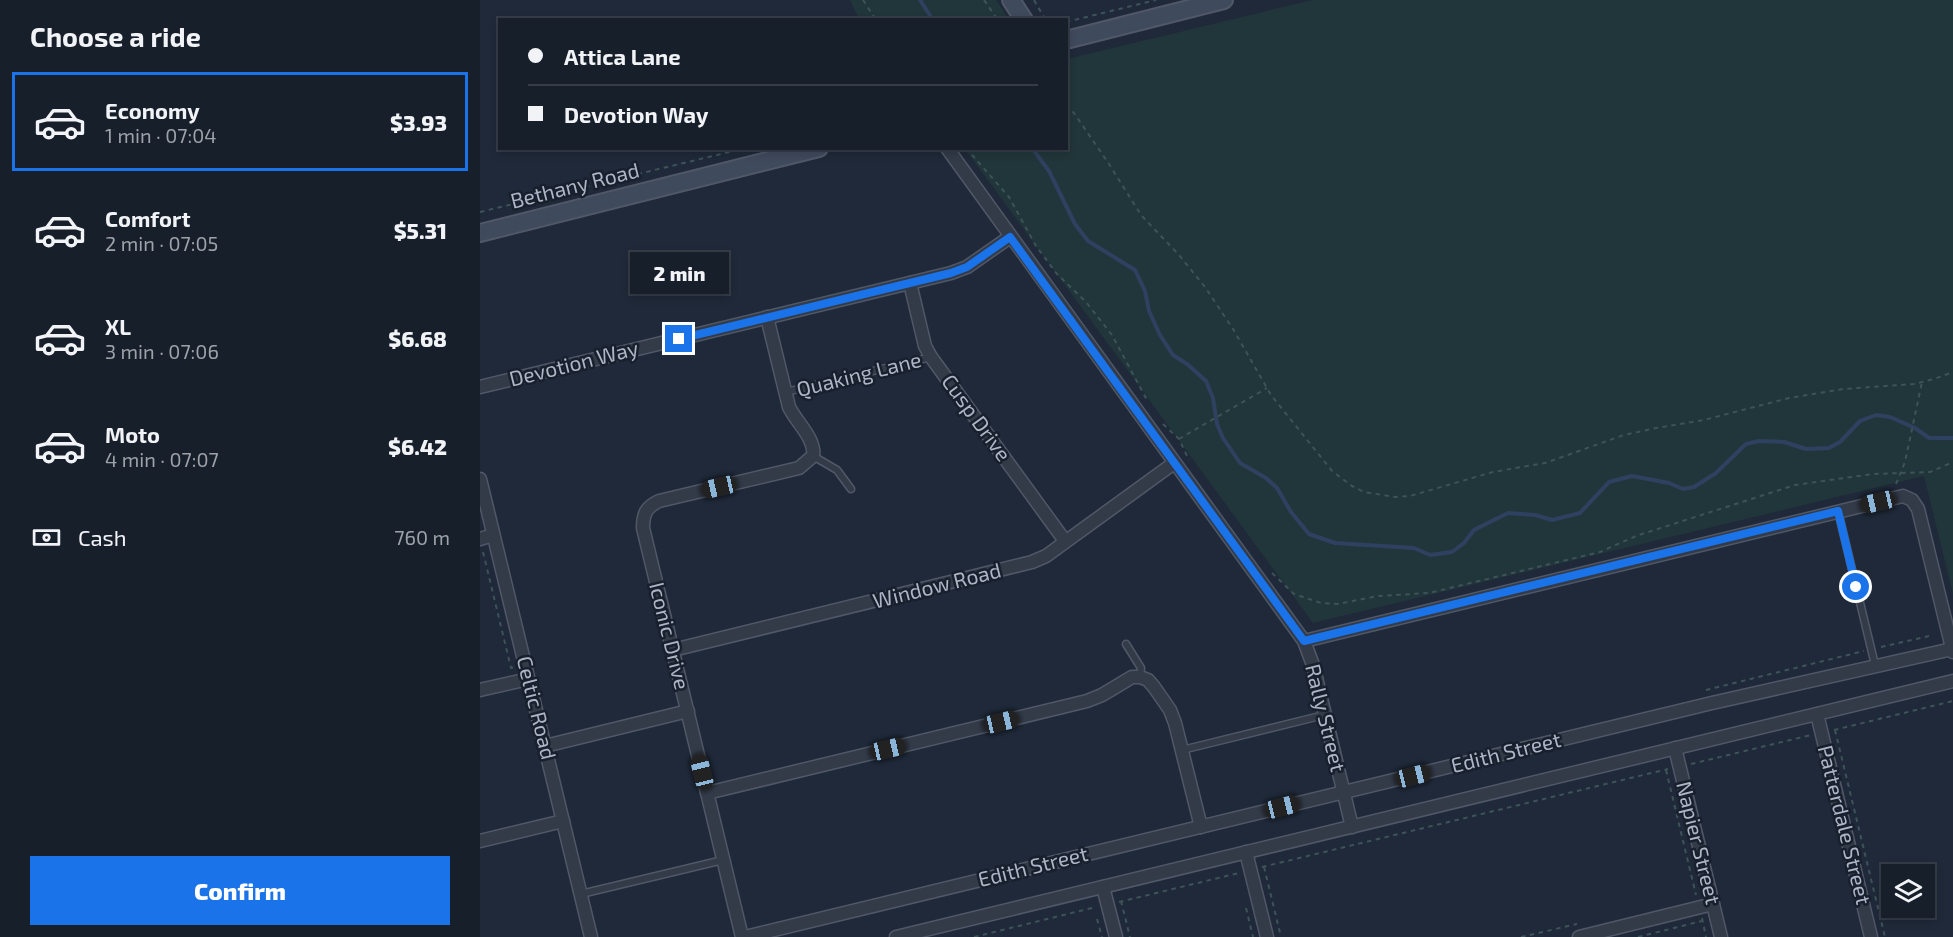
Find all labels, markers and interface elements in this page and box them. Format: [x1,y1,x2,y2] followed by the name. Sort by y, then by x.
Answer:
[30,20,201,52] text: Choose a ride
[564,43,681,69] text: Attica Lane
[33,95,87,149] icon: car
[105,97,200,123] text: Economy
[564,101,709,127] text: Devotion Way
[390,109,447,135] text: $3.93
[105,123,217,147] text: 1 min · 07:04
[508,156,642,213] street label: Bethany Road
[33,203,87,257] icon: car
[105,205,190,231] text: Comfort
[394,217,447,243] text: $5.31
[105,231,218,255] text: 2 min · 07:05
[630,252,728,294] callout: 2 min
[654,261,705,285] text: 2 min
[33,311,87,365] icon: car
[105,313,131,339] text: XL
[388,325,447,351] text: $6.68
[665,325,692,352] route end
[507,334,641,391] street label: Devotion Way
[105,339,219,363] text: 3 min · 07:06
[794,346,924,402] street label: Quaking Lane
[937,369,1017,465] street label: Cusp Drive
[33,419,87,473] icon: car
[105,421,160,447] text: Moto
[388,433,447,459] text: $6.42
[105,447,219,471] text: 4 min · 07:07
[699,474,739,500] car
[1858,489,1898,515] car
[30,521,63,554] icon: cash
[78,524,127,550] text: Cash
[394,525,450,549] text: 760 m
[870,557,1003,613] street label: Window Road
[1842,573,1869,600] route start
[645,579,696,692] street label: Iconic Drive
[513,653,562,762] street label: Celtic Road
[1301,661,1352,774] street label: Rally Street
[981,709,1021,735] car
[1448,726,1563,777] street label: Edith Street
[868,736,908,762] car
[1814,742,1877,907] street label: Patterdale Street
[689,752,715,792] car
[1393,763,1433,789] car
[1672,778,1727,907] street label: Napier Street
[1262,794,1302,820] car
[975,840,1090,891] street label: Edith Street
[30,856,450,925] button: Confirm
[1881,864,1935,918] map controls
[1881,864,1935,918] button: layers

